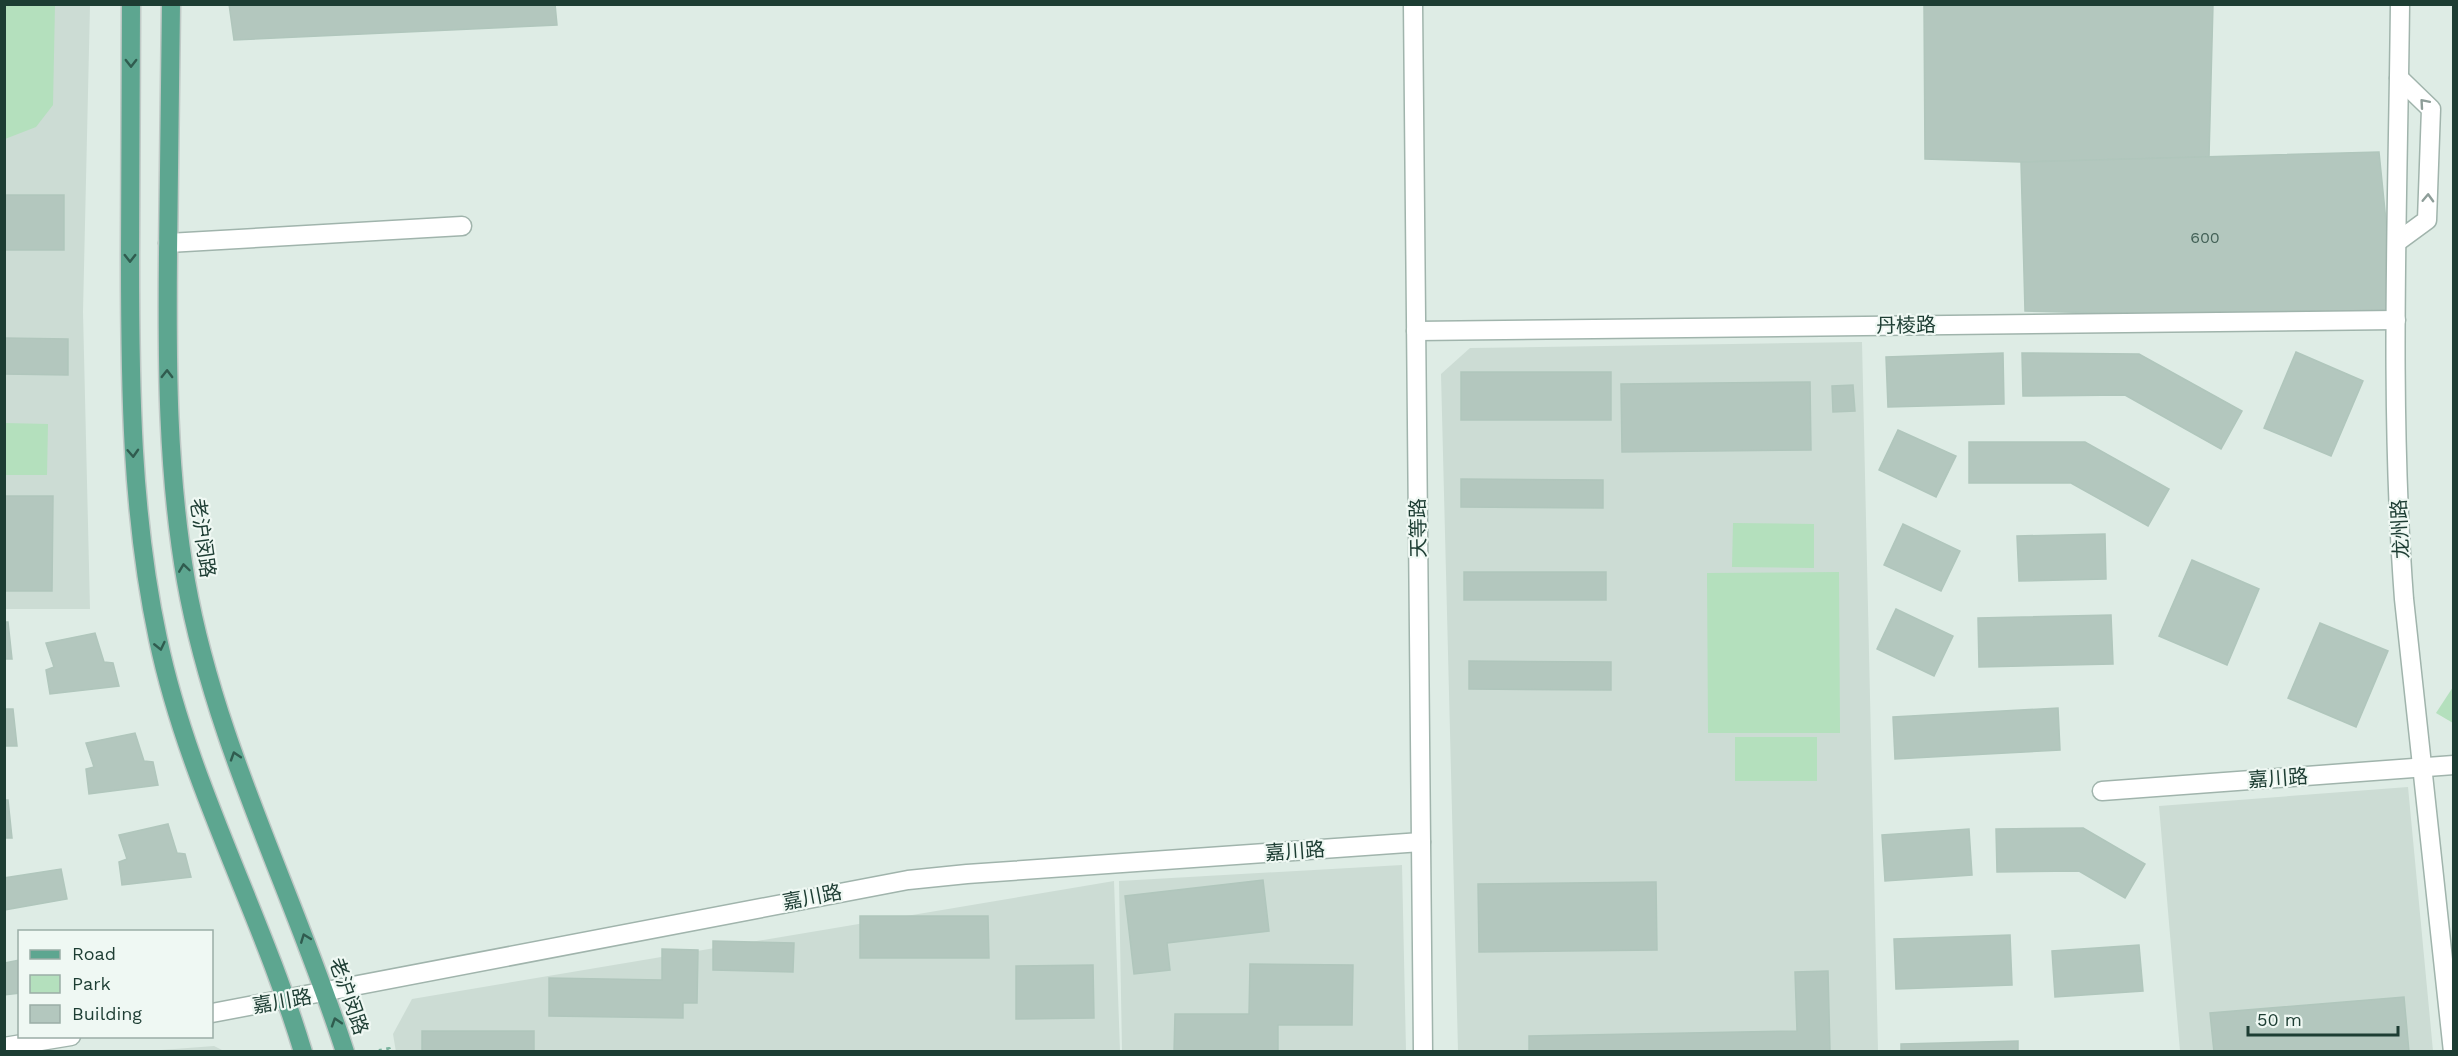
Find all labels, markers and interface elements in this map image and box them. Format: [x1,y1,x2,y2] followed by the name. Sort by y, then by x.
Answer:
[124,58,137,67] one-way arrow
[2421,99,2432,110] one-way arrow
[2421,194,2434,203] one-way arrow
[2190,228,2220,247] house number: 600
[124,253,136,262] one-way arrow
[1876,312,1936,338] street label: 丹棱路
[161,370,173,379] one-way arrow
[127,448,140,457] one-way arrow
[186,497,220,579] street label: 老沪闵路
[1405,498,1431,558] street label: 天等路
[2386,498,2414,560] street label: 龙州路
[179,564,191,573] one-way arrow
[153,641,166,651] one-way arrow
[230,751,243,762] one-way arrow
[2247,764,2309,792] street label: 嘉川路
[1264,837,1326,865] street label: 嘉川路
[780,879,844,915] street label: 嘉川路
[18,930,213,1038] legend
[300,934,312,945] one-way arrow
[72,943,116,964] text: Road
[325,954,373,1038] street label: 老沪闵路
[72,973,111,994] text: Park
[250,984,314,1018] street label: 嘉川路
[2248,999,2398,1037] scale bar
[72,1003,142,1024] text: Building
[2257,1009,2302,1030] text: 50 m
[330,1017,343,1028] one-way arrow

